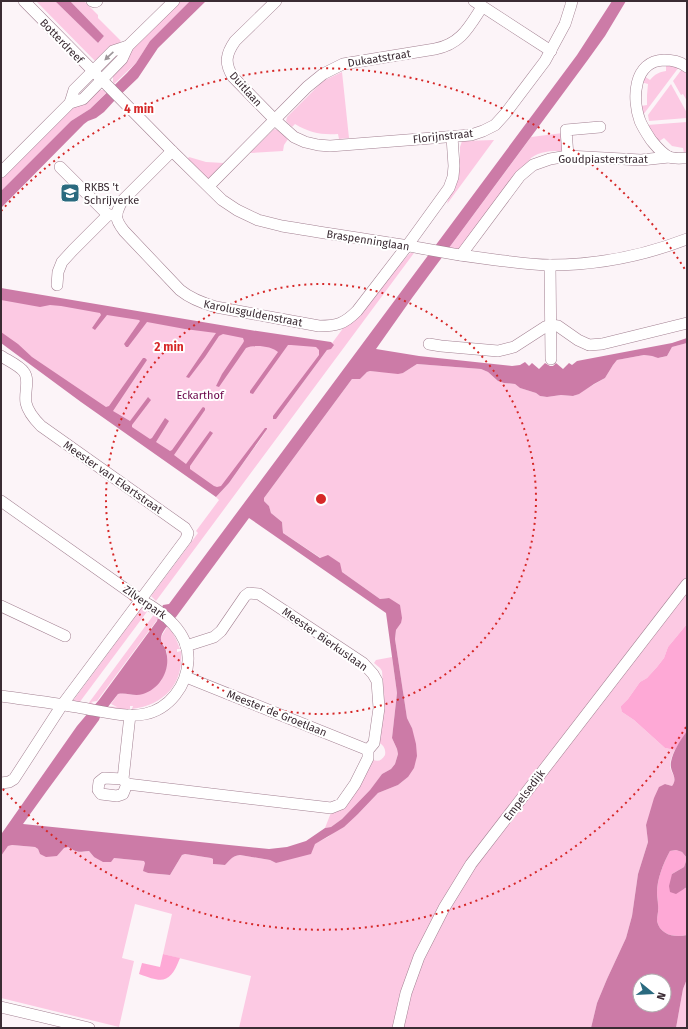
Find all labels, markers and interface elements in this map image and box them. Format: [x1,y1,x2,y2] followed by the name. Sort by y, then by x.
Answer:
[37,16,87,67] street label: Botterdreef
[347,47,412,70] street label: Dukaatstraat
[104,51,113,60] one-way arrow
[227,69,265,109] street label: Duitlaan
[124,102,154,116] text: 4 min
[412,127,474,146] street label: Florijnstraat
[558,153,648,166] street label: Goudpiasterstraat
[84,181,139,207] place label: RKBS 't Schrijverke
[59,182,81,204] school or university icon: RKBS 't Schrijverke
[326,228,410,253] street label: Braspenninglaan
[202,298,304,329] street label: Karolusguldenstraat
[154,340,184,354] text: 2 min
[176,389,225,402] park label: Eckarthof
[61,438,165,516] street label: Meester van Ekartstraat
[314,492,328,506] centre of rings
[121,583,169,622] street label: Zilverpark
[279,605,370,674] street label: Meester Bierkuslaan
[225,687,329,739] street label: Meester de Groetlaan
[501,767,548,823] street label: Empelsedijk
[632,973,672,1013] north arrow
[654,990,668,1001] text: N

